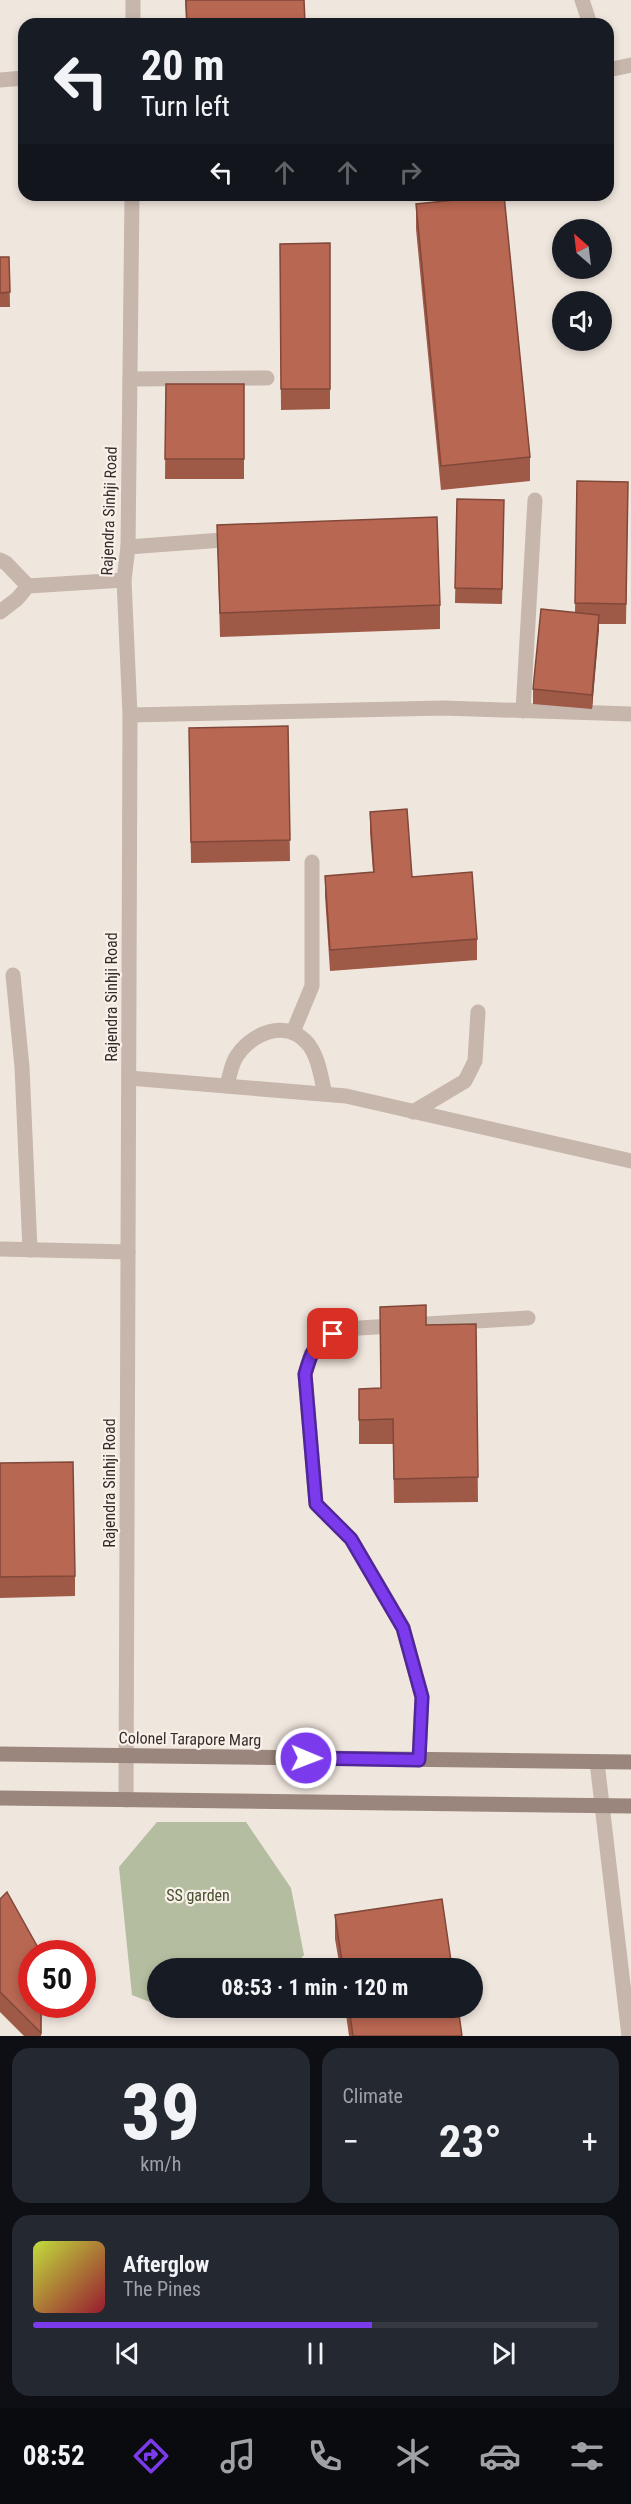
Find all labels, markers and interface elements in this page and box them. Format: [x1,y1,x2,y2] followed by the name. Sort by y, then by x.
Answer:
[141,41,224,90] text: 20 m
[42,42,120,120] icon: left
[141,91,230,123] text: Turn left
[205,156,238,189] icon: left
[268,156,301,189] icon: ahead
[331,156,364,189] icon: ahead
[394,156,427,189] icon: right
[552,219,612,279] north arrow
[552,219,612,351] map controls
[552,291,612,351] button: sound
[97,446,121,576] street label: Rajendra Sinhji Road
[102,932,121,1062] street label: Rajendra Sinhji Road
[307,1308,358,1359] pin
[316,1317,349,1350] icon: arrive
[100,1418,119,1548] street label: Rajendra Sinhji Road
[274,1726,338,1790] position arrow
[119,1728,261,1750] street label: Colonel Tarapore Marg
[166,1886,230,1905] park label: SS garden
[18,1940,96,2018] speed limit sign: 50
[222,1975,408,2000] text: 08:53 · 1 min · 120 m
[121,2067,200,2158] text: 39
[343,2084,403,2108] text: Climate
[439,2115,502,2168] text: 23°
[343,2122,359,2161] text: −
[582,2122,598,2161] text: +
[140,2152,181,2176] text: km/h
[123,2252,209,2277] text: Afterglow
[123,2277,201,2301] text: The Pines
[111,2337,144,2370] icon: previous
[299,2337,332,2370] icon: pause
[487,2337,520,2370] icon: next
[130,2435,172,2477] icon: directions
[217,2435,259,2477] icon: music
[304,2435,346,2477] icon: phone
[392,2435,434,2477] icon: climate
[479,2435,521,2477] icon: car
[566,2435,608,2477] icon: filters
[23,2440,85,2472] text: 08:52

